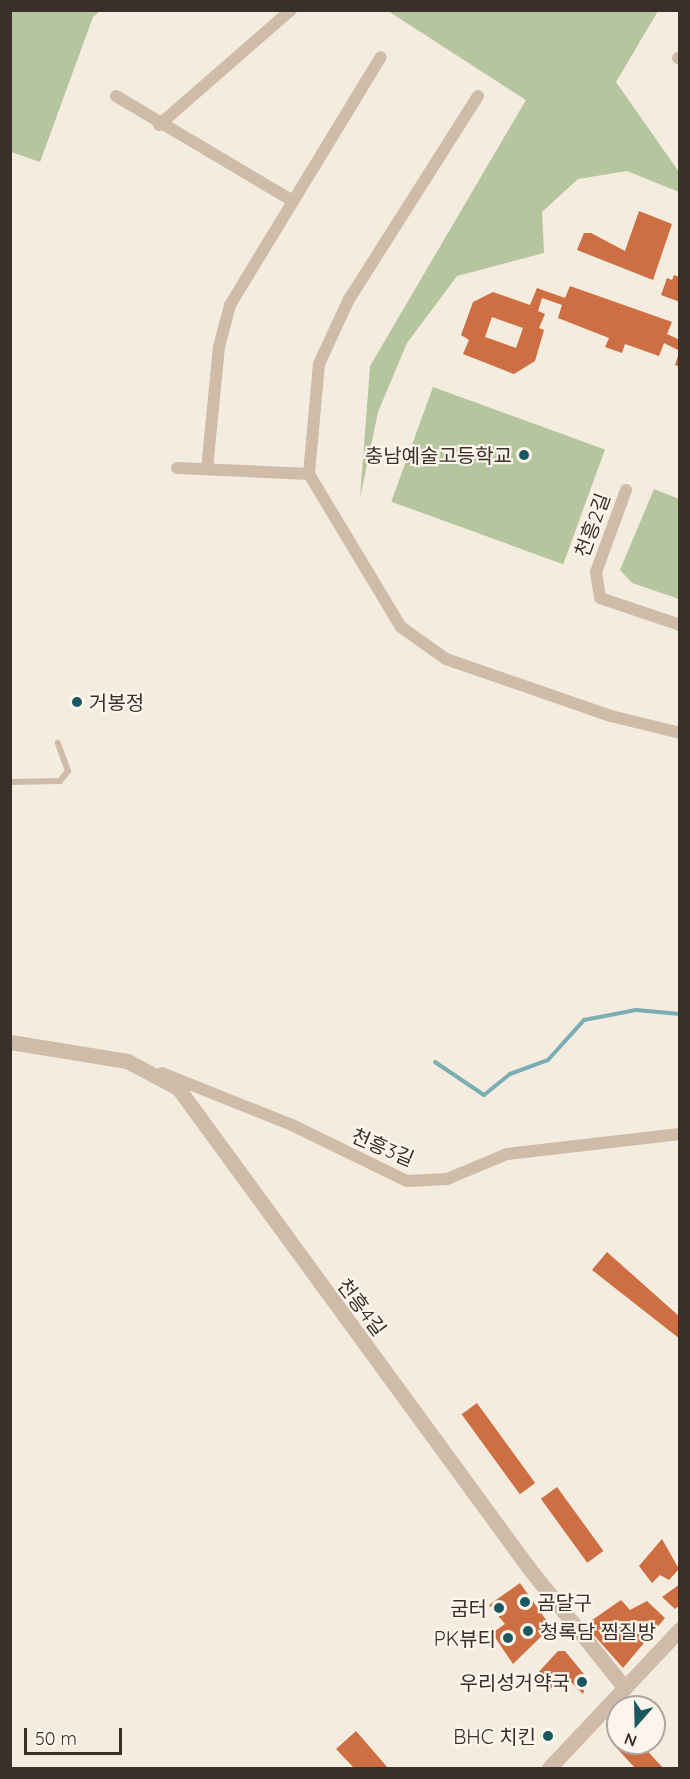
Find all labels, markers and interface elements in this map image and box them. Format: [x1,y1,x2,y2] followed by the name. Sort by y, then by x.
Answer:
[365,443,512,467] place label: 충남예술고등학교
[517,448,531,462] marker: 충남예술고등학교
[569,490,615,560] street label: 천흥2길
[89,690,144,714] place label: 거봉정
[70,695,84,709] marker: 거봉정
[348,1123,418,1171] street label: 천흥3길
[333,1274,391,1340] street label: 천흥4길
[537,1590,592,1614] place label: 곰달구
[518,1595,532,1609] marker: 곰달구
[450,1596,487,1620] place label: 굼터
[492,1601,506,1615] marker: 굼터
[540,1619,656,1643] place label: 청록담 찜질방
[521,1624,535,1638] marker: 청록담 찜질방
[434,1626,496,1650] place label: PK뷰티
[501,1631,515,1645] marker: PK뷰티
[460,1670,570,1694] place label: 우리성거약국
[575,1675,589,1689] marker: 우리성거약국
[606,1695,666,1755] north arrow
[27,1716,124,1754] scale bar
[453,1724,536,1748] place label: BHC 치킨
[35,1727,77,1750] text: 50 m
[541,1729,555,1743] marker: BHC 치킨
[622,1729,639,1751] text: N

